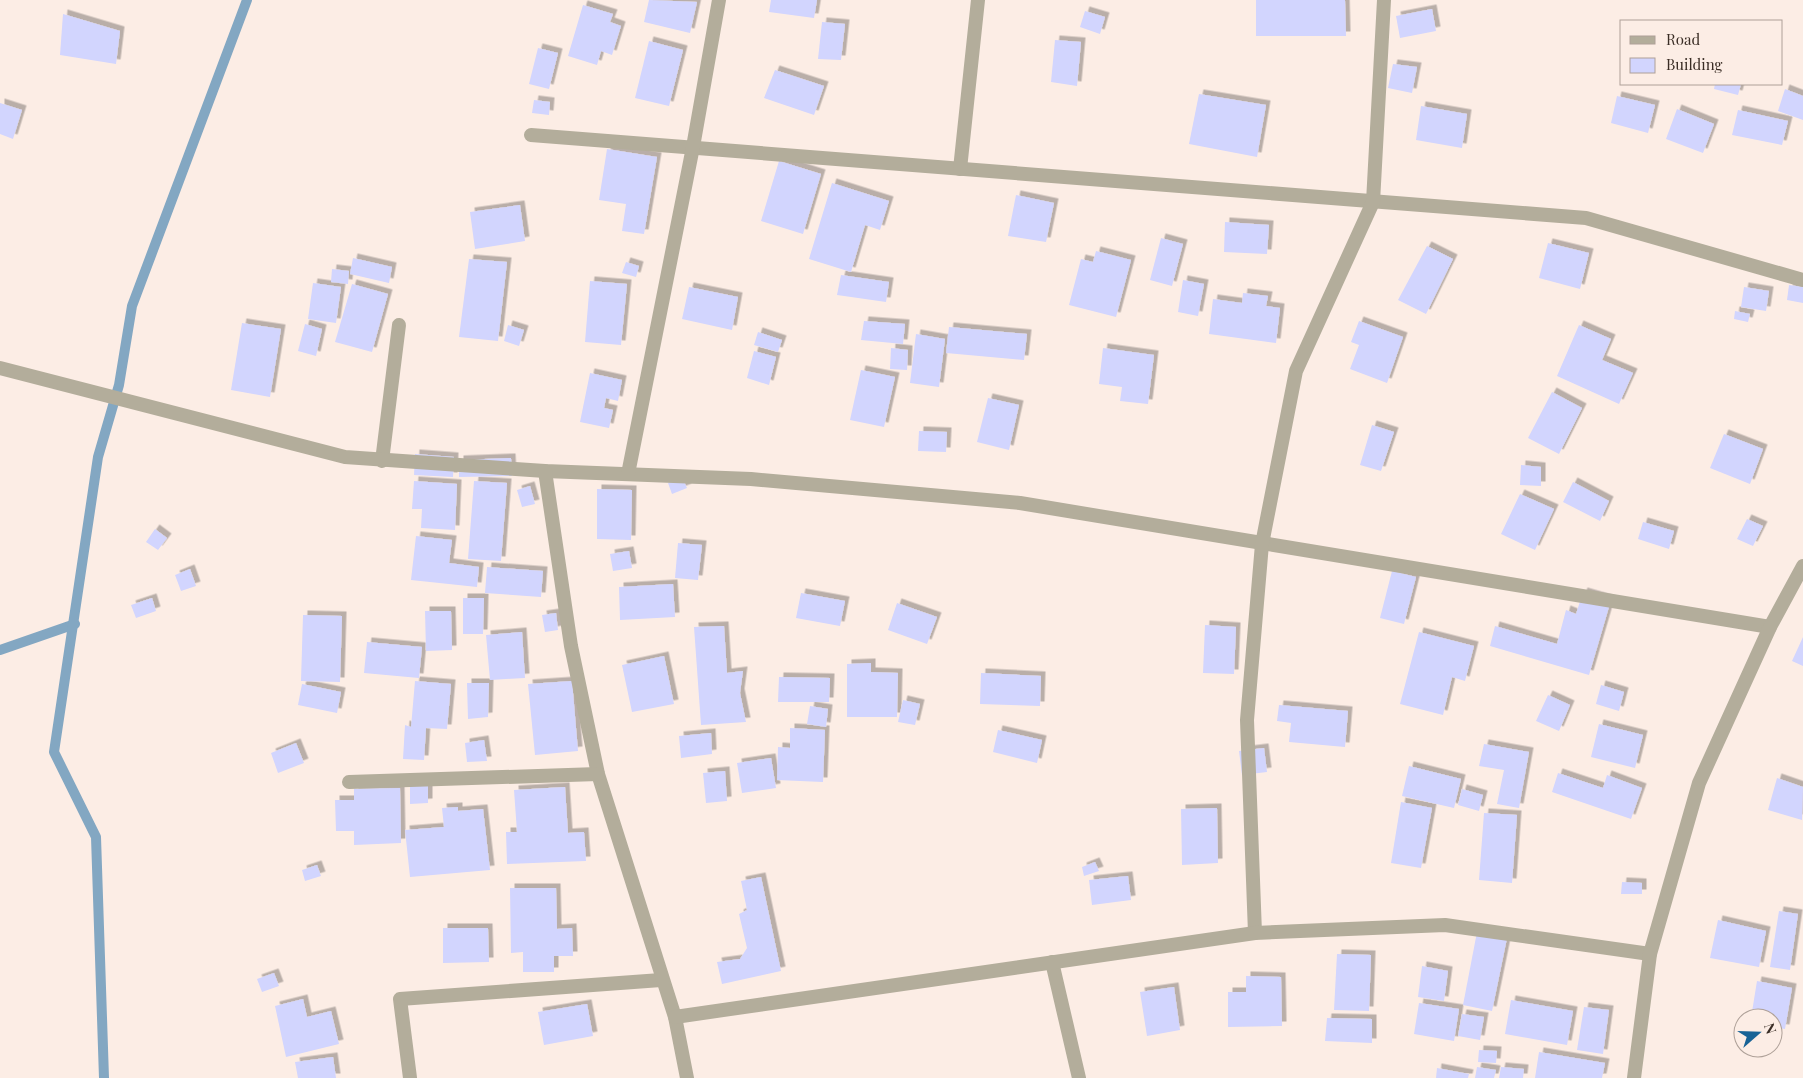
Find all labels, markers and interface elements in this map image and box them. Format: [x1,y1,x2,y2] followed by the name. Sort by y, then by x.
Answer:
[1620,20,1783,85] legend
[1666,29,1700,49] text: Road
[1666,54,1723,74] text: Building
[1733,1008,1783,1058] north arrow
[1760,1020,1781,1036] text: N

